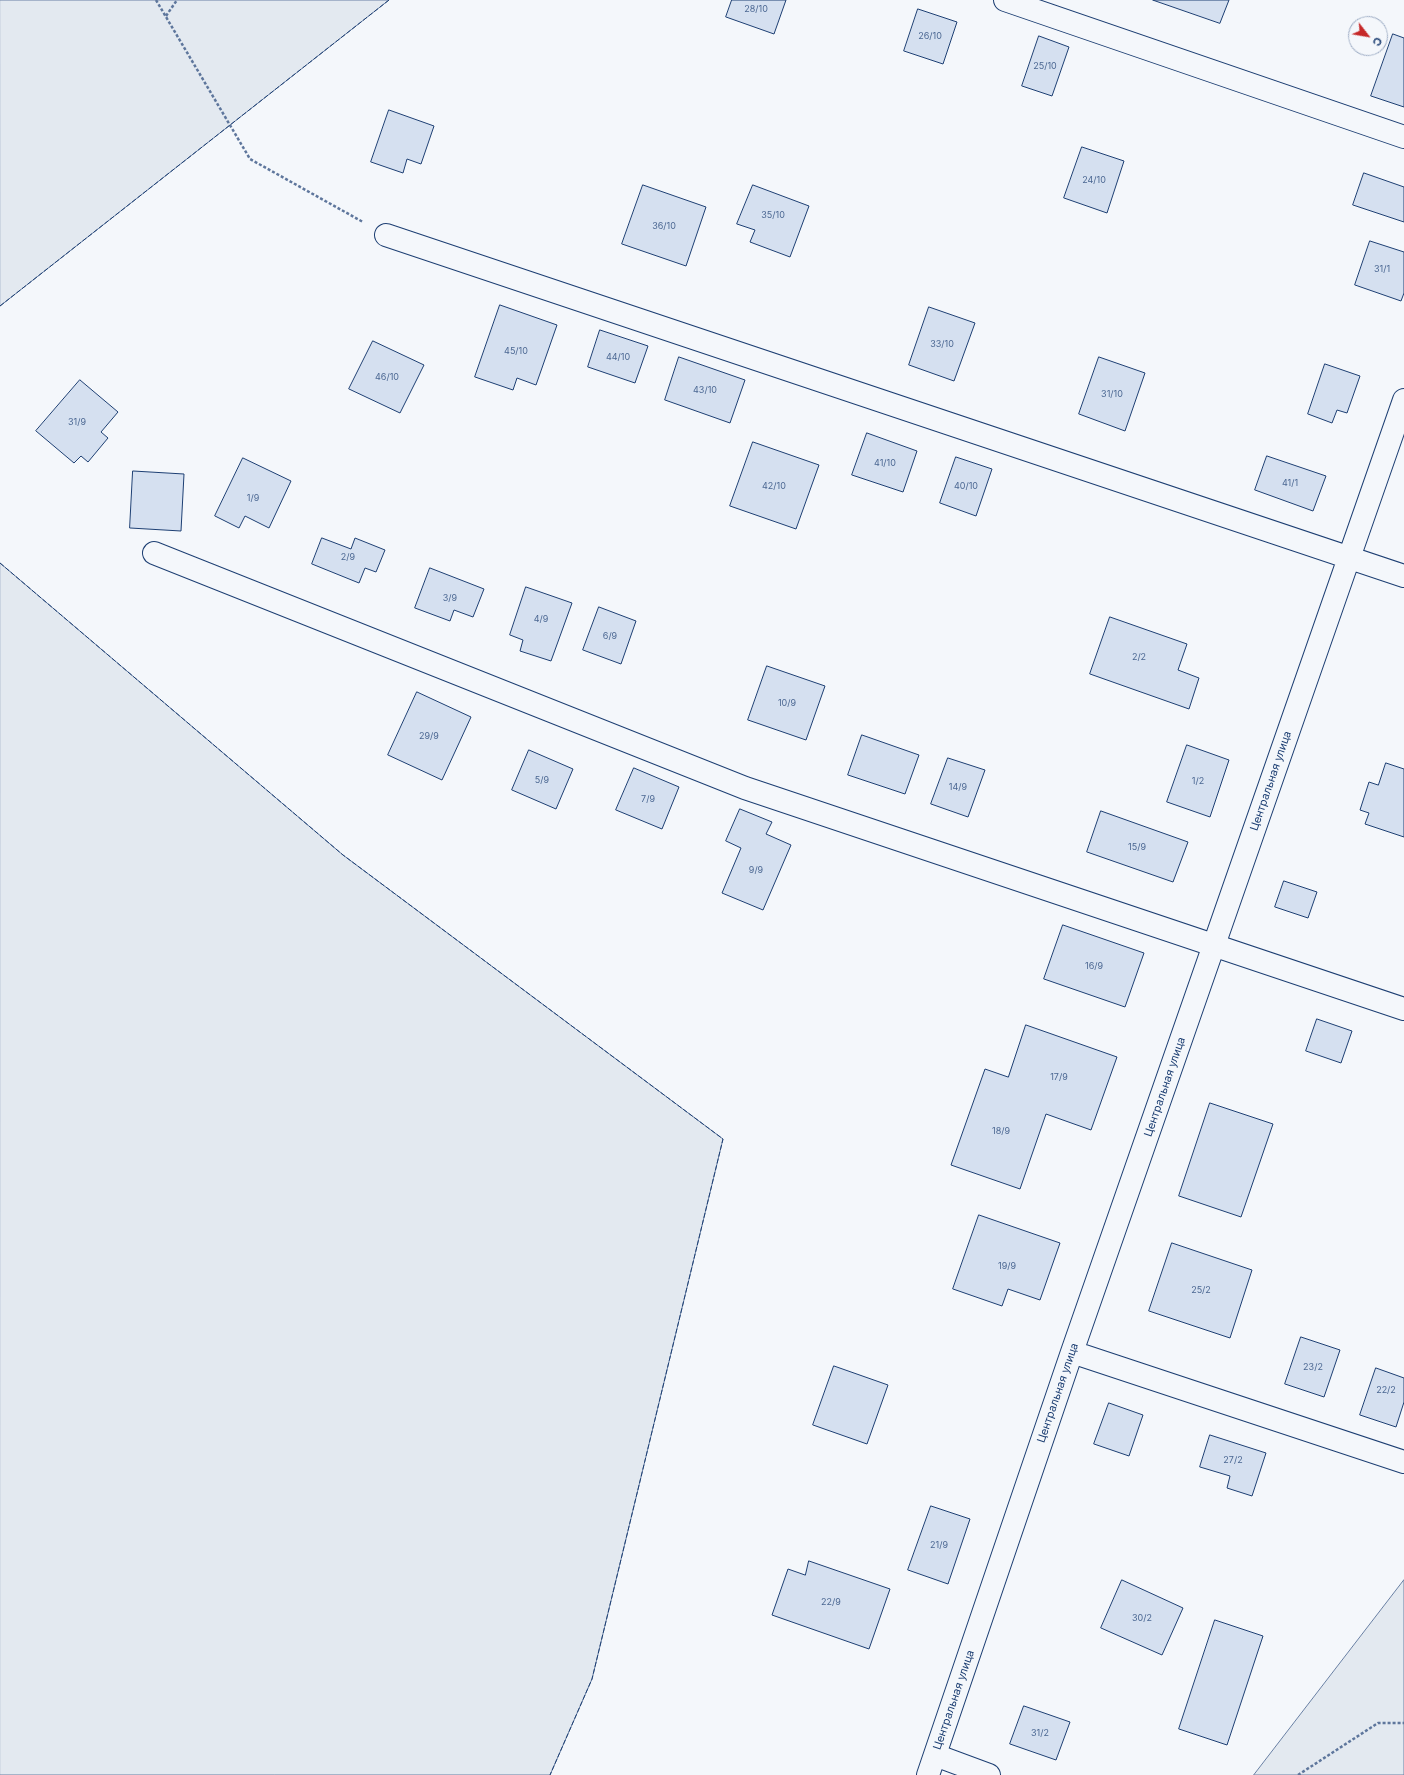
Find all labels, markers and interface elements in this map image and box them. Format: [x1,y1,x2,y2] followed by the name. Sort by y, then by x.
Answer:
[744,4,768,14] house number: 28/10
[1348,16,1388,56] north arrow
[918,31,942,41] house number: 26/10
[1369,35,1386,49] text: С
[1033,61,1057,71] house number: 25/10
[1082,175,1106,185] house number: 24/10
[761,210,785,220] house number: 35/10
[652,221,676,231] house number: 36/10
[1374,264,1390,274] house number: 31/1
[930,339,954,349] house number: 33/10
[504,346,528,356] house number: 45/10
[606,352,630,362] house number: 44/10
[375,372,399,382] house number: 46/10
[693,385,717,395] house number: 43/10
[1101,389,1123,399] house number: 31/10
[68,417,86,427] house number: 31/9
[874,458,896,468] house number: 41/10
[1282,478,1298,488] house number: 41/1
[762,481,786,491] house number: 42/10
[954,481,978,491] house number: 40/10
[247,493,259,503] house number: 1/9
[341,552,355,562] house number: 2/9
[443,593,457,603] house number: 3/9
[534,614,548,624] house number: 4/9
[603,631,617,641] house number: 6/9
[1132,652,1146,662] house number: 2/2
[778,698,796,708] house number: 10/9
[1248,729,1294,833] street label: Центральная улица
[419,731,439,741] house number: 29/9
[535,775,549,785] house number: 5/9
[1192,776,1204,786] house number: 1/2
[949,782,967,792] house number: 14/9
[641,794,655,804] house number: 7/9
[1128,842,1146,852] house number: 15/9
[749,865,763,875] house number: 9/9
[1085,961,1103,971] house number: 16/9
[1142,1035,1188,1139] street label: Центральная улица
[1050,1072,1068,1082] house number: 17/9
[992,1126,1010,1136] house number: 18/9
[998,1261,1016,1271] house number: 19/9
[1191,1285,1211,1295] house number: 25/2
[1035,1341,1081,1445] street label: Центральная улица
[1303,1362,1323,1372] house number: 23/2
[1376,1385,1396,1395] house number: 22/2
[1223,1455,1243,1465] house number: 27/2
[930,1540,948,1550] house number: 21/9
[821,1597,841,1607] house number: 22/9
[1132,1613,1152,1623] house number: 30/2
[931,1648,977,1752] street label: Центральная улица
[1031,1728,1049,1738] house number: 31/2

